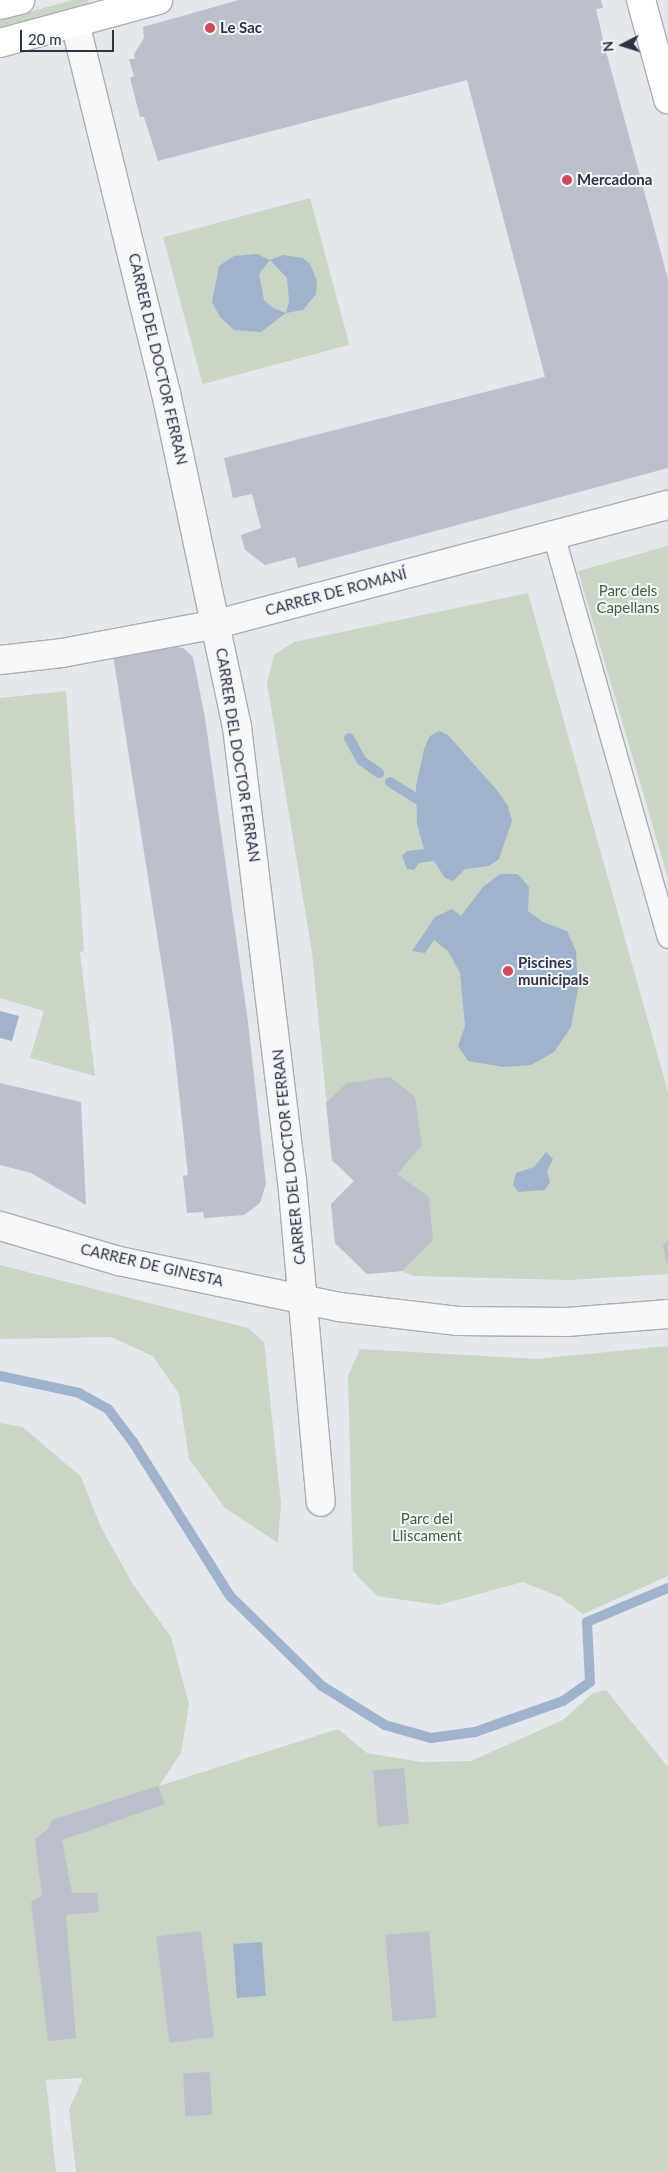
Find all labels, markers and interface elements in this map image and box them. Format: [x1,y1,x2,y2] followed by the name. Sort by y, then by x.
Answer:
[220,19,262,37] place label: Le Sac
[22,20,116,52] scale bar
[598,20,648,70] north arrow
[204,22,216,34] marker: Le Sac
[28,30,62,48] text: 20 m
[599,40,616,52] text: N
[577,171,652,189] place label: Mercadona
[561,174,573,186] marker: Mercadona
[125,251,191,467] street label: CARRER DEL DOCTOR FERRAN
[263,564,409,620] street label: CARRER DE ROMANÍ
[596,581,660,616] park label: Parc dels Capellans
[212,646,264,864] street label: CARRER DEL DOCTOR FERRAN
[518,953,589,988] place label: Piscines municipals
[502,965,514,977] marker: Piscines municipals
[269,1048,309,1266] street label: CARRER DEL DOCTOR FERRAN
[79,1240,225,1290] street label: CARRER DE GINESTA
[392,1509,462,1544] park label: Parc del Lliscament

